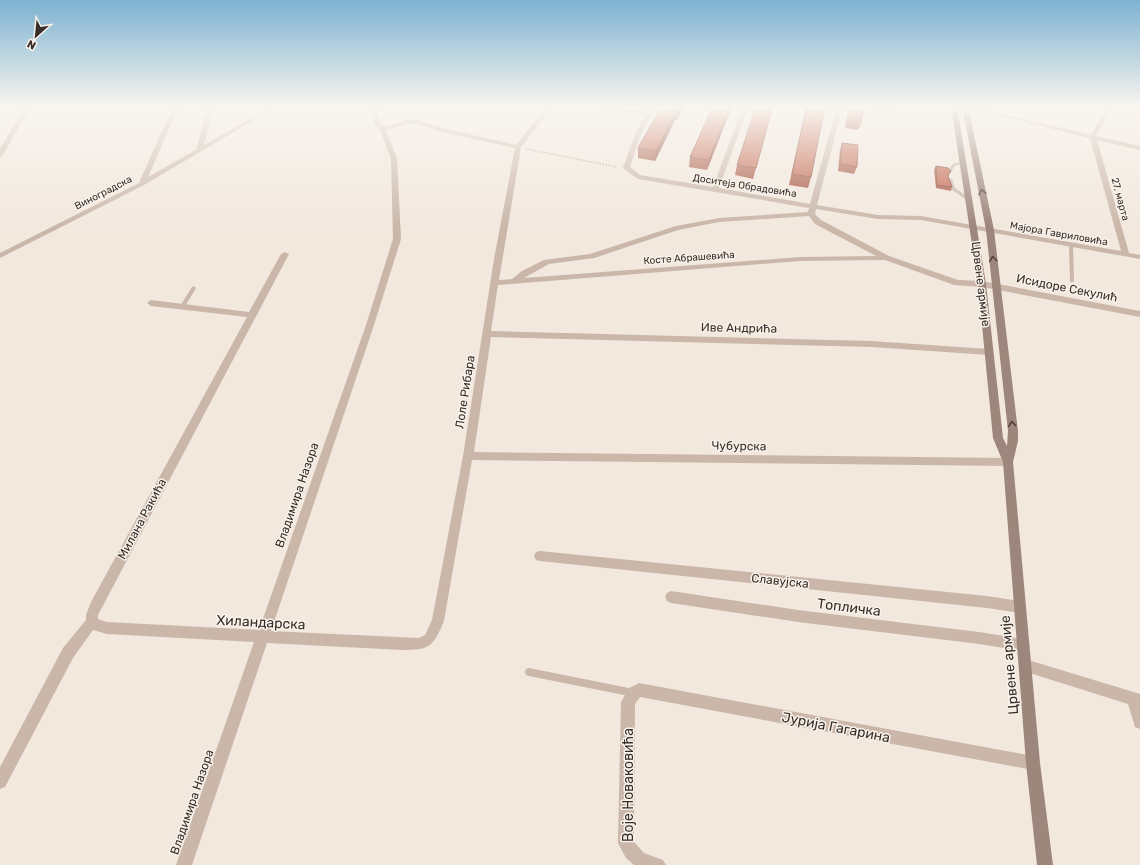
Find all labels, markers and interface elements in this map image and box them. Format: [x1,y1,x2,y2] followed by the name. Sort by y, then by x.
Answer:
[16,16,56,56] north arrow
[25,37,38,52] text: N
[692,172,798,200] street label: Доситеја Обрадовића
[73,173,134,212] street label: Виноградска
[1109,176,1132,222] street label: 27. марта
[978,189,987,195] one-way arrow
[1009,219,1109,248] street label: Мајора Гавриловића
[969,241,993,328] street label: Црвене армије
[643,249,735,267] street label: Косте Абрашевића
[989,256,998,262] one-way arrow
[1015,271,1119,305] street label: Исидоре Секулић
[701,320,777,336] street label: Иве Андрића
[452,354,478,430] street label: Лоле Рибара
[1008,421,1017,427] one-way arrow
[711,439,767,453] street label: Чубурска
[272,441,322,549] street label: Владимира Назора
[115,476,169,562] street label: Милана Ракића
[751,571,809,591] street label: Славујска
[816,595,882,620] street label: Топличка
[216,612,306,633] street label: Хиландарска
[997,614,1022,715] street label: Црвене армије
[780,709,892,746] street label: Јурија Гагарина
[620,728,637,842] street label: Воје Новаковића
[167,748,217,856] street label: Владимира Назора

